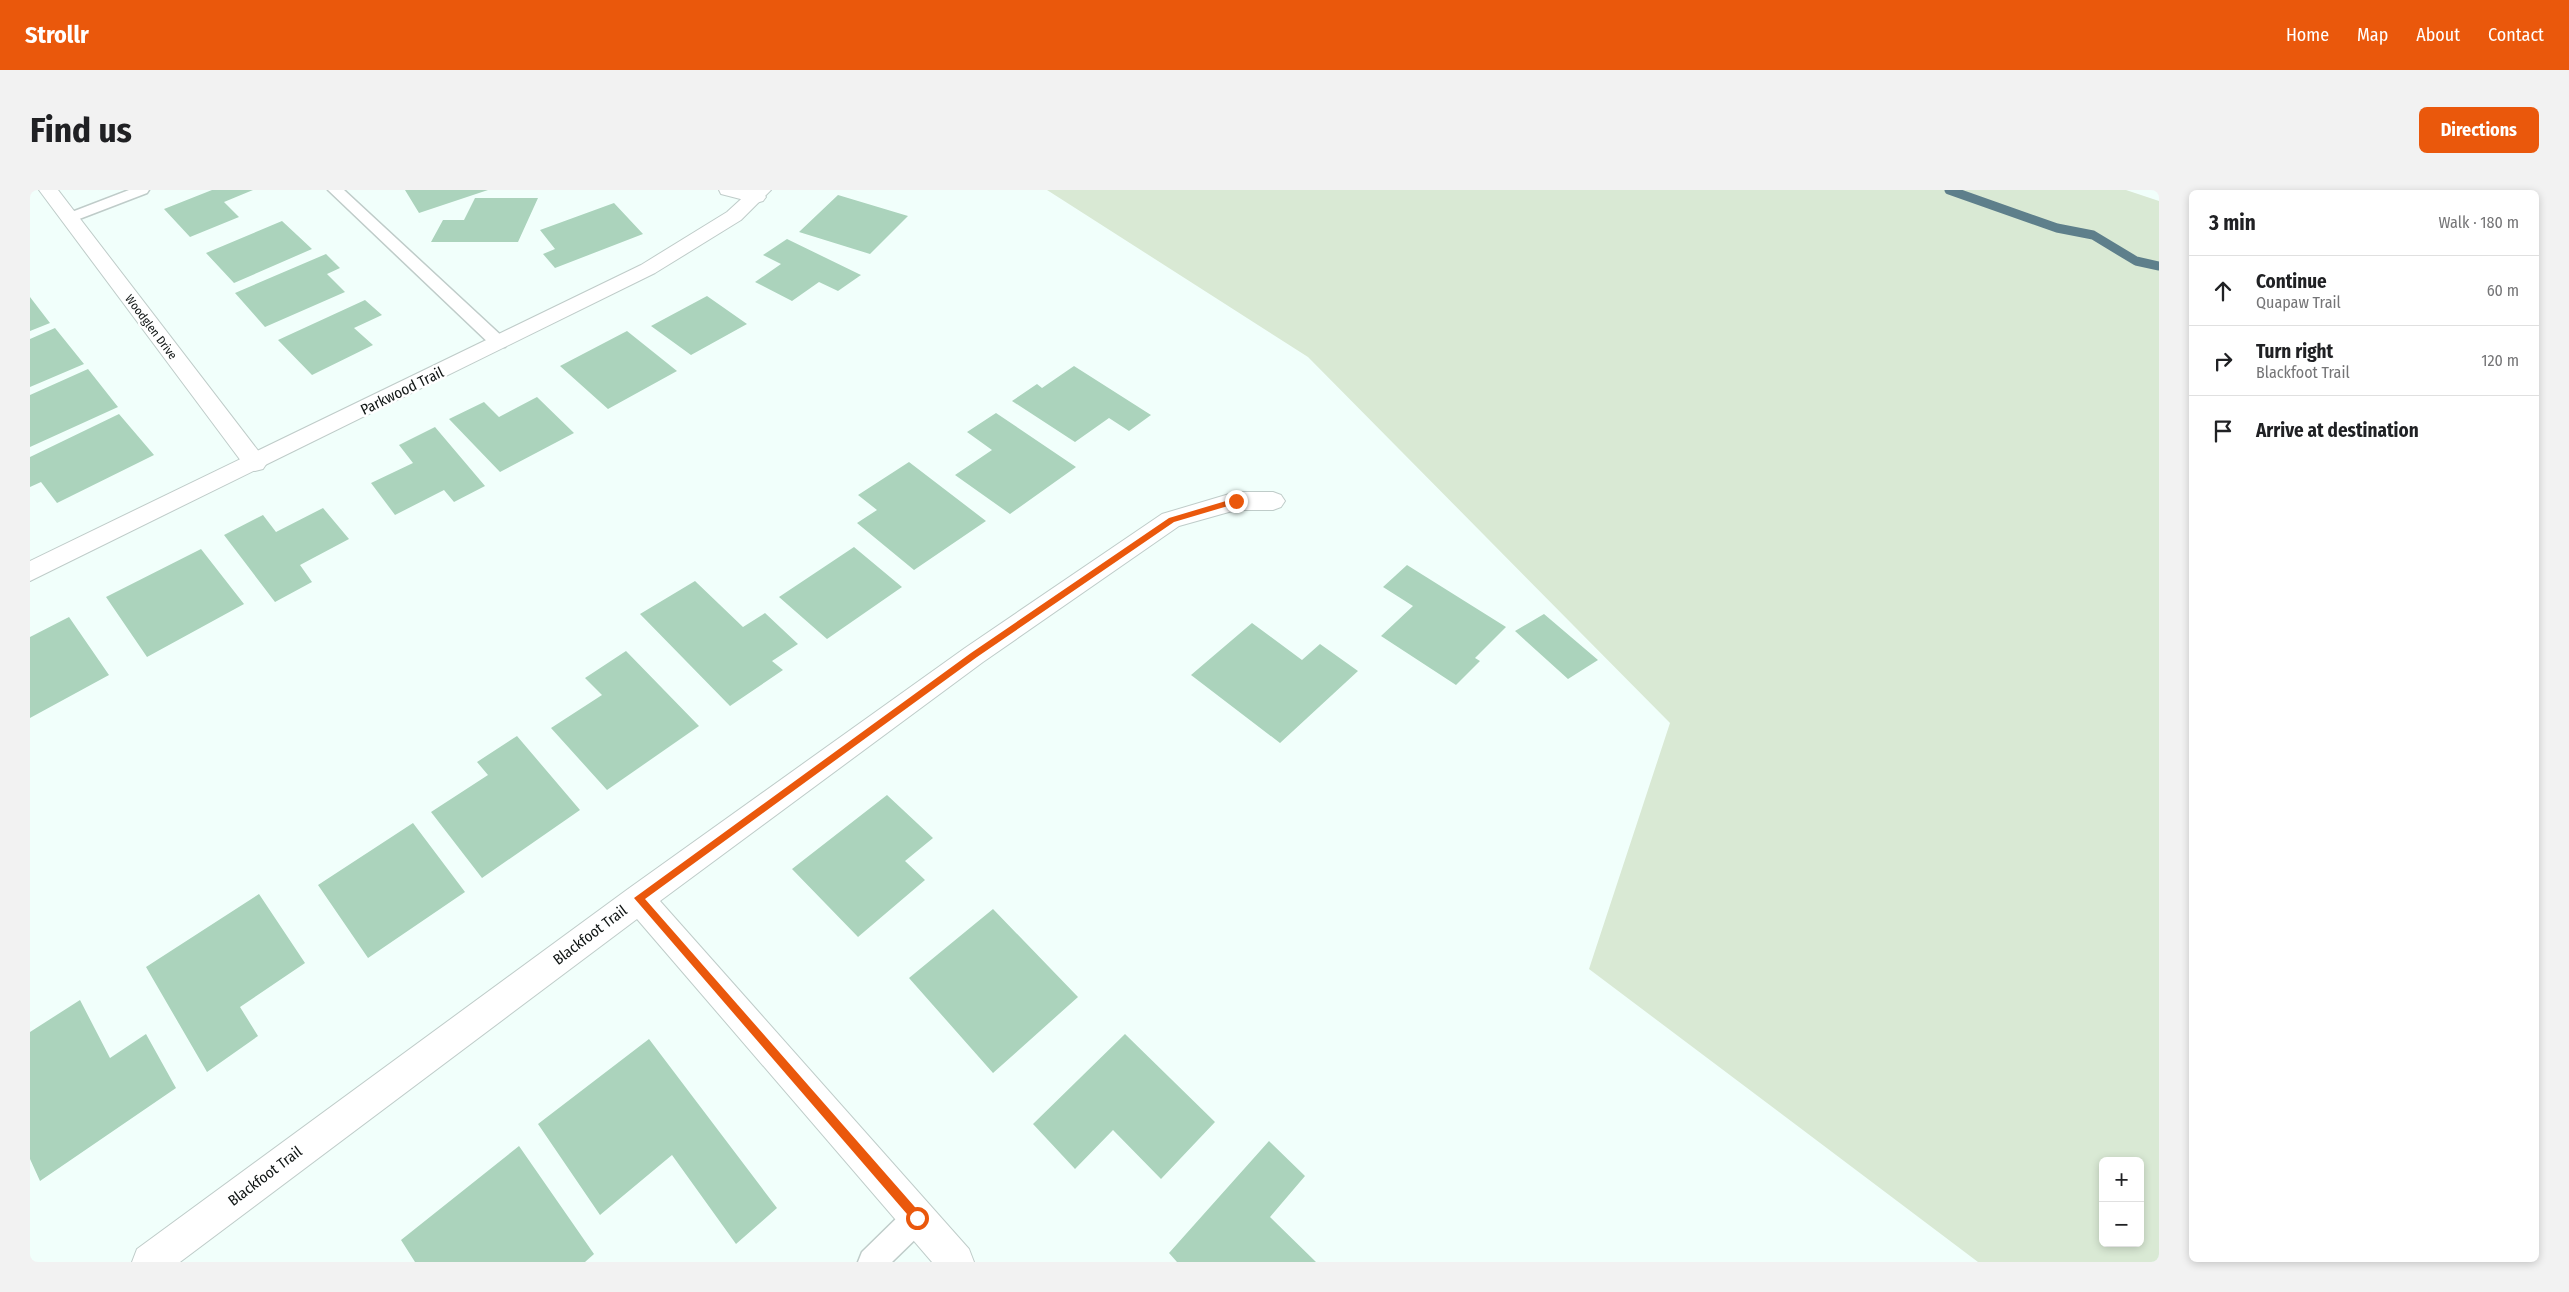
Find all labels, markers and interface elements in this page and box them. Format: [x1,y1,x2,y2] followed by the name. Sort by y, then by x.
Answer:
[25,21,89,49] text: Strollr
[2286,24,2329,46] text: Home
[2357,24,2388,46] text: Map
[2416,24,2460,46] text: About
[2488,24,2544,46] text: Contact
[2419,107,2539,153] button: Directions
[30,109,132,151] text: Find us
[2209,210,2256,236] text: 3 min
[2439,213,2519,232] text: Walk · 180 m
[2256,270,2327,293] text: Continue
[2209,277,2237,305] icon: ahead
[2487,281,2519,300] text: 60 m
[122,292,180,362] street label: Woodglen Drive
[2256,293,2341,312] text: Quapaw Trail
[2256,340,2333,363] text: Turn right
[2209,347,2237,375] icon: right
[2481,351,2519,370] text: 120 m
[358,363,446,419] street label: Parkwood Trail
[2256,363,2350,382] text: Blackfoot Trail
[2209,417,2237,445] icon: arrive
[2256,419,2419,442] text: Arrive at destination
[1225,490,1248,513] route end
[549,901,631,969] street label: Blackfoot Trail
[224,1142,306,1210] street label: Blackfoot Trail
[2099,1157,2144,1247] map controls
[2099,1157,2144,1202] button: +
[2099,1202,2144,1247] button: −
[906,1207,929,1230] route start

